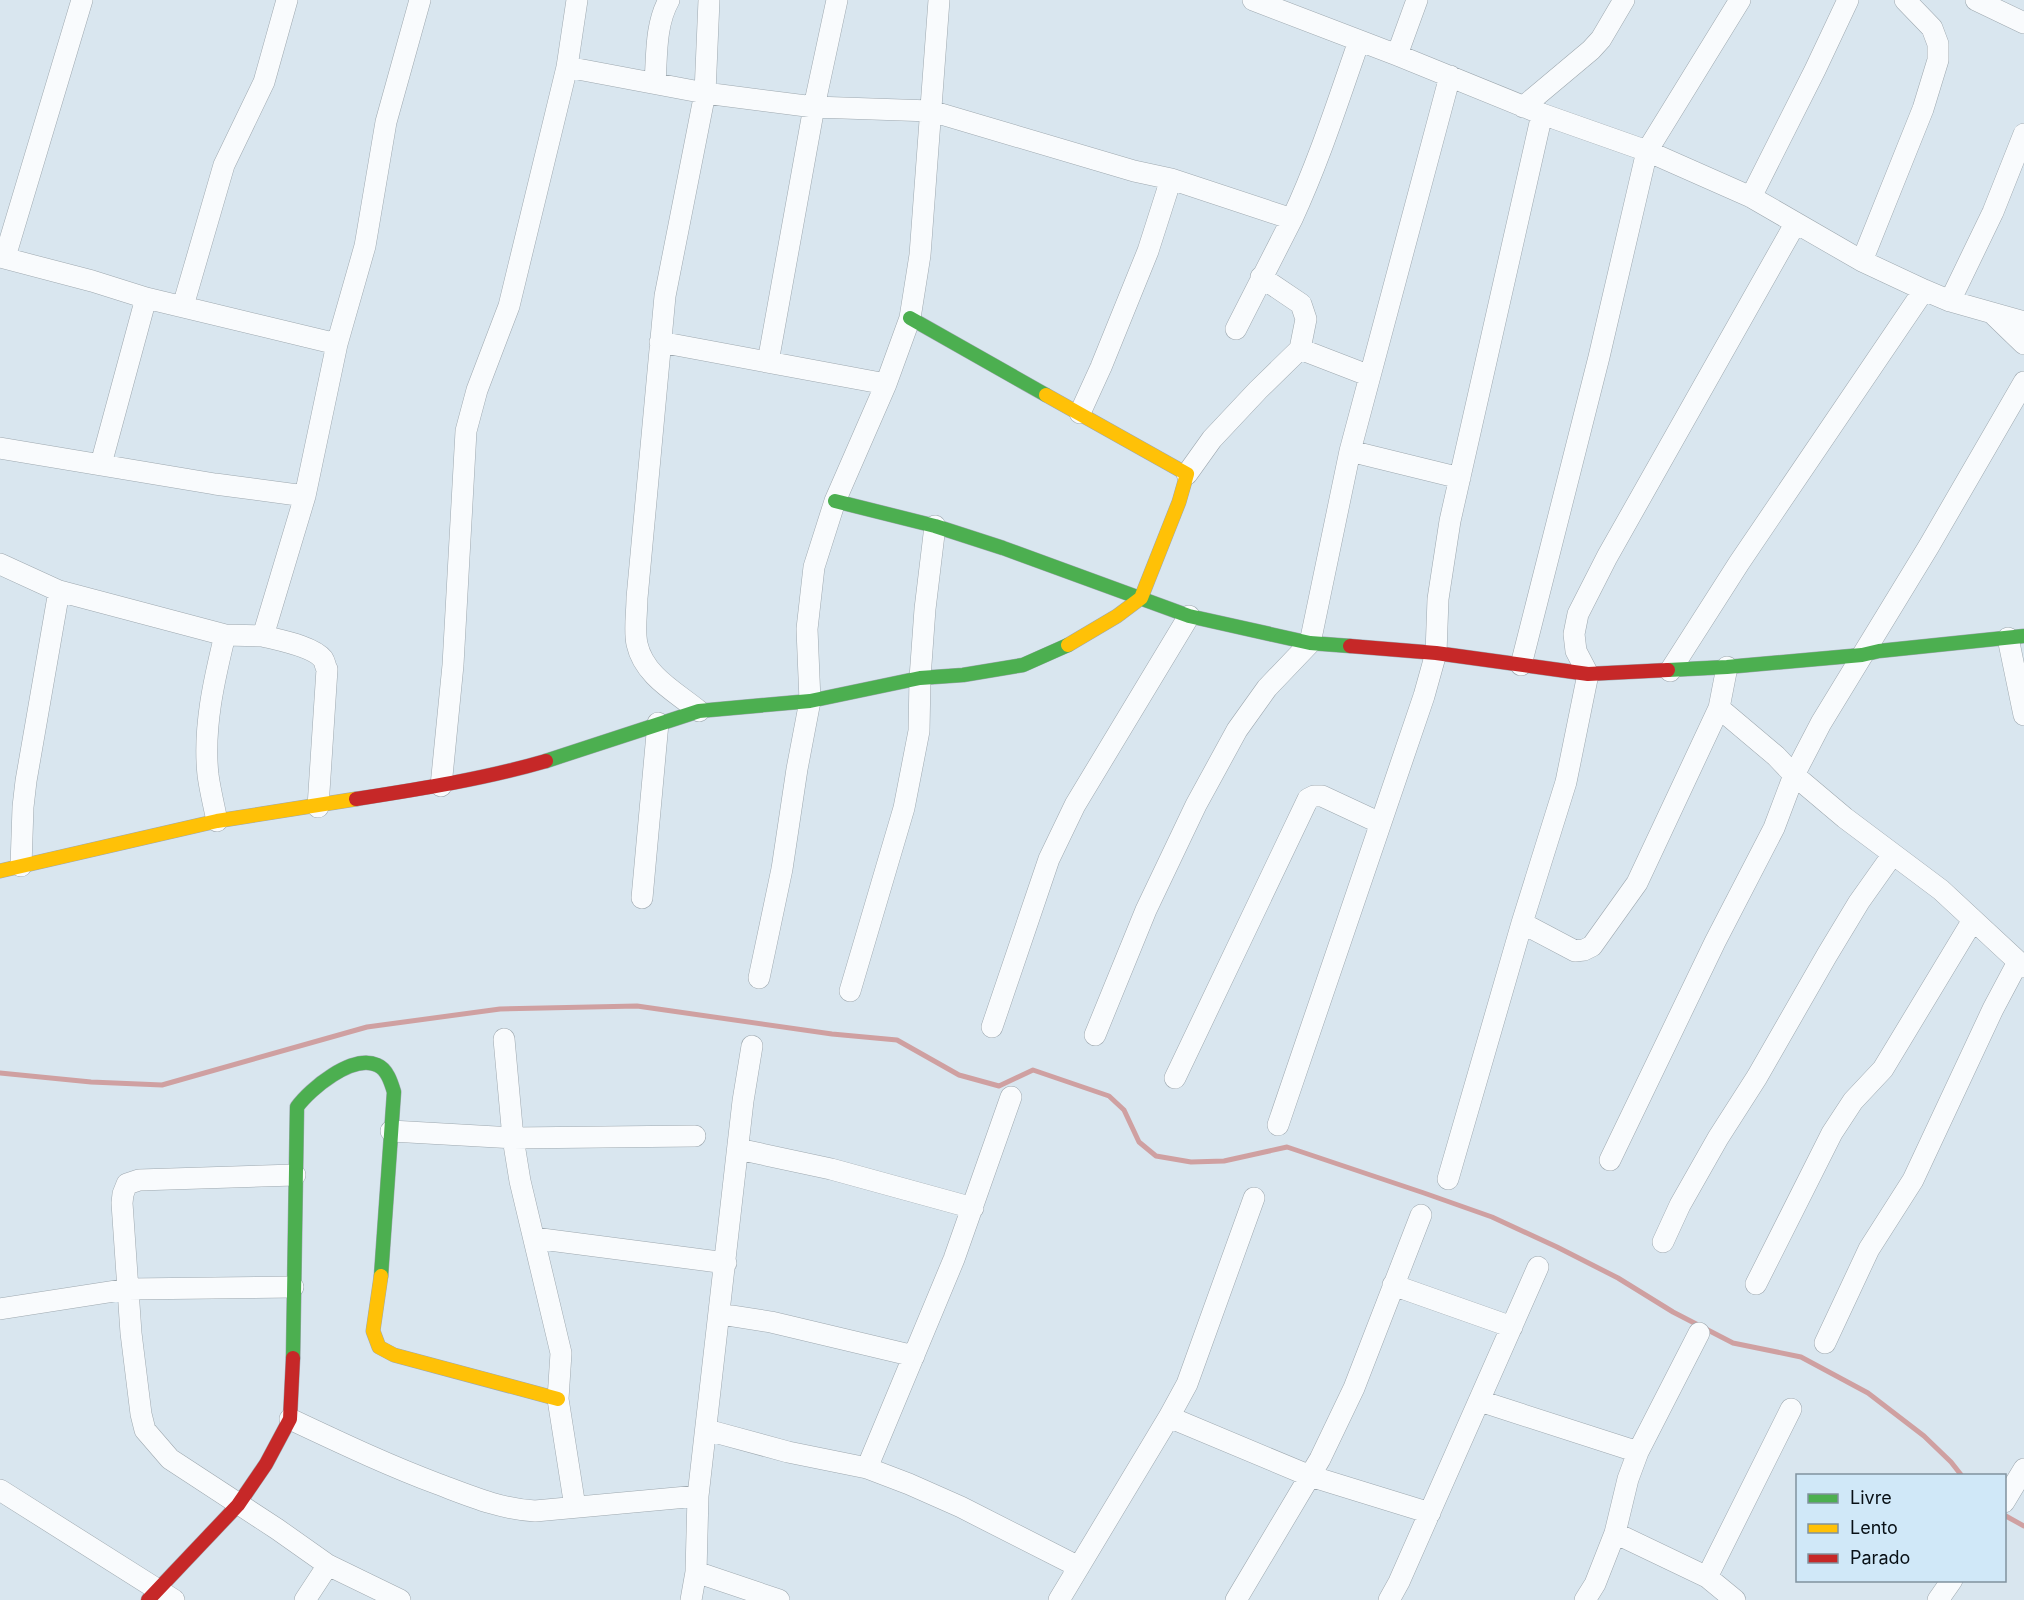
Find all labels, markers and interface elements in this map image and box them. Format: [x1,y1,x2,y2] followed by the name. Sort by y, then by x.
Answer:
[1796,1474,2006,1582] legend
[1850,1487,1892,1508] text: Livre
[1850,1517,1898,1538] text: Lento
[1850,1547,1910,1568] text: Parado

